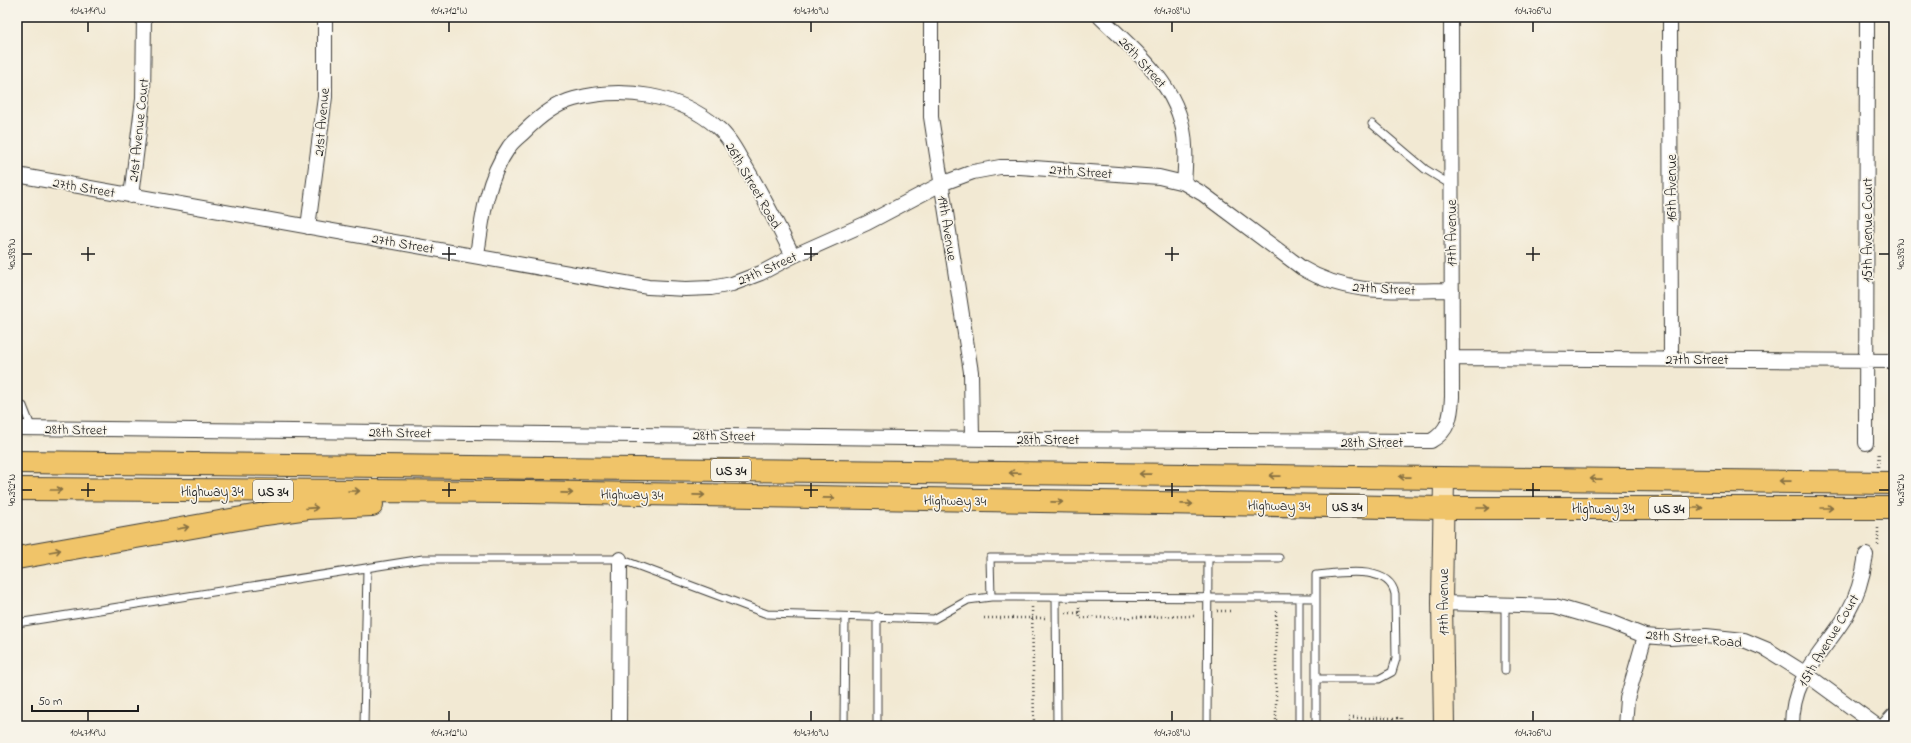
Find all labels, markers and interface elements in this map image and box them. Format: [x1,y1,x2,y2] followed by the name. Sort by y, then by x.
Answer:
[70,4,106,19] text: 104.714°W
[431,4,467,19] text: 104.712°W
[793,4,829,19] text: 104.710°W
[1154,4,1190,19] text: 104.708°W
[1515,4,1552,19] text: 104.706°W
[1113,32,1171,94] street label: 26th Street
[124,77,155,183] street label: 21st Avenue Court
[309,86,336,157] street label: 21st Avenue
[719,138,786,233] street label: 26th Street Road
[1662,154,1683,222] street label: 16th Avenue
[1049,160,1113,185] street label: 27th Street
[51,173,117,204] street label: 27th Street
[1858,177,1879,282] street label: 15th Avenue Court
[931,194,962,263] street label: 19th Avenue
[1442,199,1463,266] street label: 17th Avenue
[370,229,436,260] street label: 27th Street
[5,238,20,270] text: 40.393°N
[1894,238,1909,270] text: 40.393°N
[735,247,801,292] street label: 27th Street
[1352,277,1416,302] street label: 27th Street
[1666,350,1729,371] street label: 27th Street
[45,419,108,442] street label: 28th Street
[369,422,432,445] street label: 28th Street
[693,425,756,448] street label: 28th Street
[1017,430,1079,451] street label: 28th Street
[1341,433,1403,454] street label: 28th Street
[711,459,751,481] road number: US 34
[1009,469,1022,477] one-way arrow
[1139,471,1152,478] one-way arrow
[1269,472,1282,480] one-way arrow
[1399,473,1412,481] one-way arrow
[5,474,20,506] text: 40.392°N
[1894,474,1909,506] text: 40.392°N
[1590,475,1603,483] one-way arrow
[1779,477,1792,485] one-way arrow
[253,480,293,502] road number: US 34
[181,482,244,504] street label: Highway 34
[600,484,664,508] street label: Highway 34
[49,486,62,494] one-way arrow
[347,487,360,495] one-way arrow
[560,489,573,497] one-way arrow
[923,490,987,514] street label: Highway 34
[692,492,705,499] one-way arrow
[822,494,835,502] one-way arrow
[1247,495,1311,519] street label: Highway 34
[1327,495,1367,517] road number: US 34
[1649,497,1689,519] road number: US 34
[1050,498,1063,505] one-way arrow
[1572,499,1635,521] street label: Highway 34
[1180,500,1193,508] one-way arrow
[1476,504,1489,512] one-way arrow
[1690,504,1703,512] one-way arrow
[1820,504,1833,512] one-way arrow
[305,505,318,512] one-way arrow
[177,524,190,532] one-way arrow
[49,547,62,555] one-way arrow
[1434,568,1455,635] street label: 17th Avenue
[1793,590,1865,691] street label: 15th Avenue Court
[1645,625,1743,654] street label: 28th Street Road
[32,687,138,713] scale bar
[38,693,62,711] text: 50 m
[70,726,106,741] text: 104.714°W
[431,726,467,741] text: 104.712°W
[793,726,829,741] text: 104.710°W
[1154,726,1190,741] text: 104.708°W
[1515,726,1552,741] text: 104.706°W

